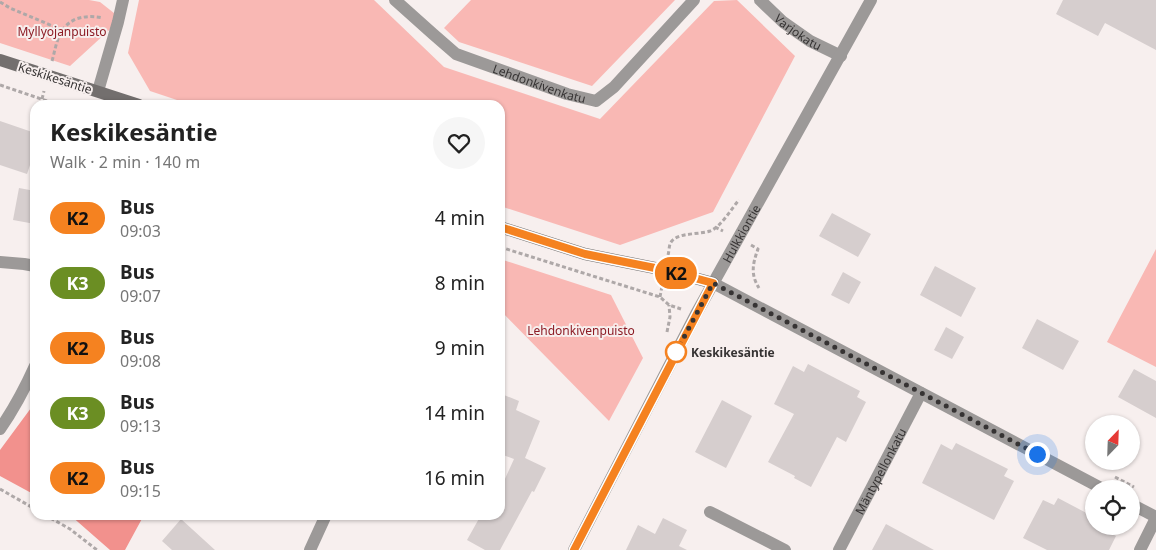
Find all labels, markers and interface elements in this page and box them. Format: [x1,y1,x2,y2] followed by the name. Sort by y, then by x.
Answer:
[771,10,825,54] street label: Varjokatu
[17,23,107,40] park label: Myllyojanpuisto
[16,58,94,98] street label: Keskikesäntie
[491,60,588,107] street label: Lehdonkivenkatu
[50,115,218,148] text: Keskikesäntie
[433,117,485,169] button: heart
[50,151,200,173] text: Walk · 2 min · 140 m
[120,194,155,220] text: Bus
[718,201,764,266] street label: Hulkkiontie
[435,205,485,231] text: 4 min
[66,206,89,230] text: K2
[120,220,161,242] text: 09:03
[654,257,698,289] line badge: K2
[120,259,155,285] text: Bus
[665,261,687,285] text: K2
[435,270,485,296] text: 8 min
[66,271,89,295] text: K3
[120,285,161,307] text: 09:07
[527,322,635,339] park label: Lehdonkivenpuisto
[120,324,155,350] text: Bus
[435,335,485,361] text: 9 min
[66,336,89,360] text: K2
[665,341,687,363] marker: Keskikesäntie
[691,344,775,361] place label: Keskikesäntie
[120,350,161,372] text: 09:08
[120,389,155,415] text: Bus
[424,400,485,426] text: 14 min
[66,401,89,425] text: K3
[120,415,161,437] text: 09:13
[1085,415,1140,470] north arrow
[1085,415,1140,535] map controls
[851,425,910,517] street label: Mäntypellonkatu
[1025,442,1050,467] your location
[120,454,155,480] text: Bus
[424,465,485,491] text: 16 min
[66,466,89,490] text: K2
[120,480,161,502] text: 09:15
[1085,480,1140,535] button: locate

